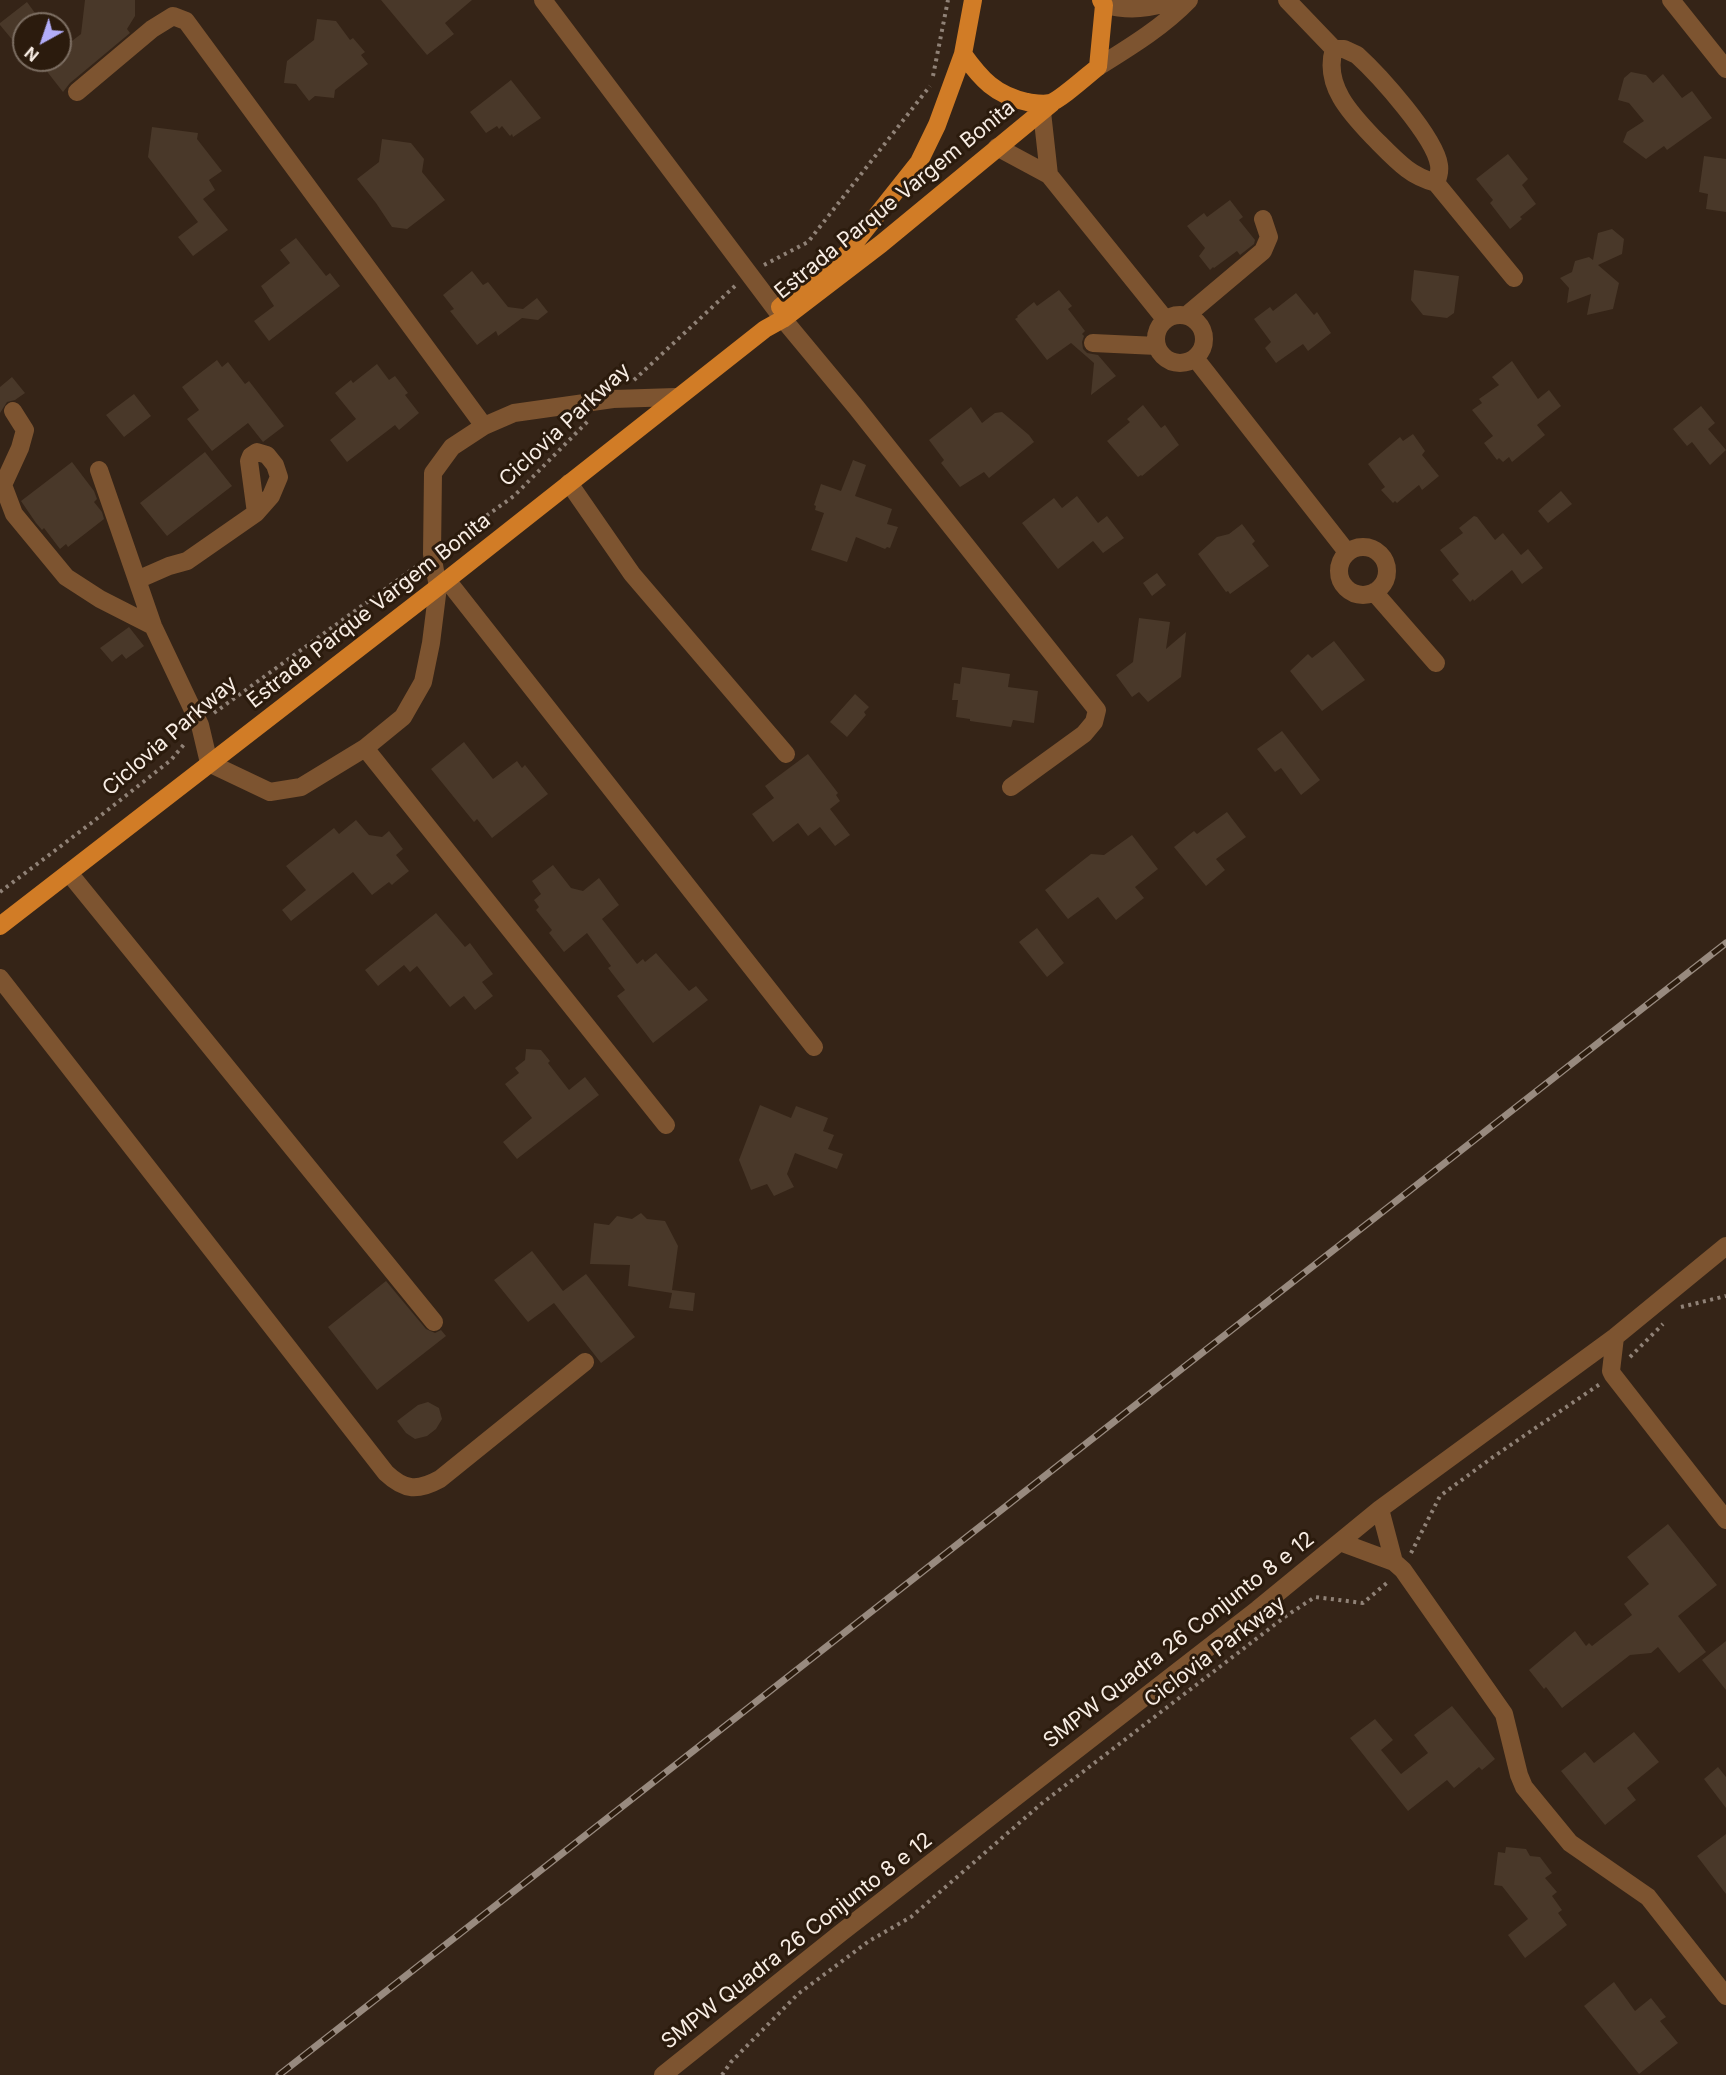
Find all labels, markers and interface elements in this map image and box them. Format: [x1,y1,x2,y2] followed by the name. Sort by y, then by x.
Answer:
[12,12,72,72] north arrow
[21,43,43,66] text: N
[770,95,1020,305] street label: Estrada Parque Vargem Bonita
[494,358,636,492] street label: Ciclovia Parkway
[242,508,496,714] street label: Estrada Parque Vargem Bonita
[98,671,242,801] street label: Ciclovia Parkway
[1039,1526,1319,1754] street label: SMPW Quadra 26 Conjunto 8 e 12
[1140,1591,1290,1713] street label: Ciclovia Parkway
[657,1827,937,2055] street label: SMPW Quadra 26 Conjunto 8 e 12

